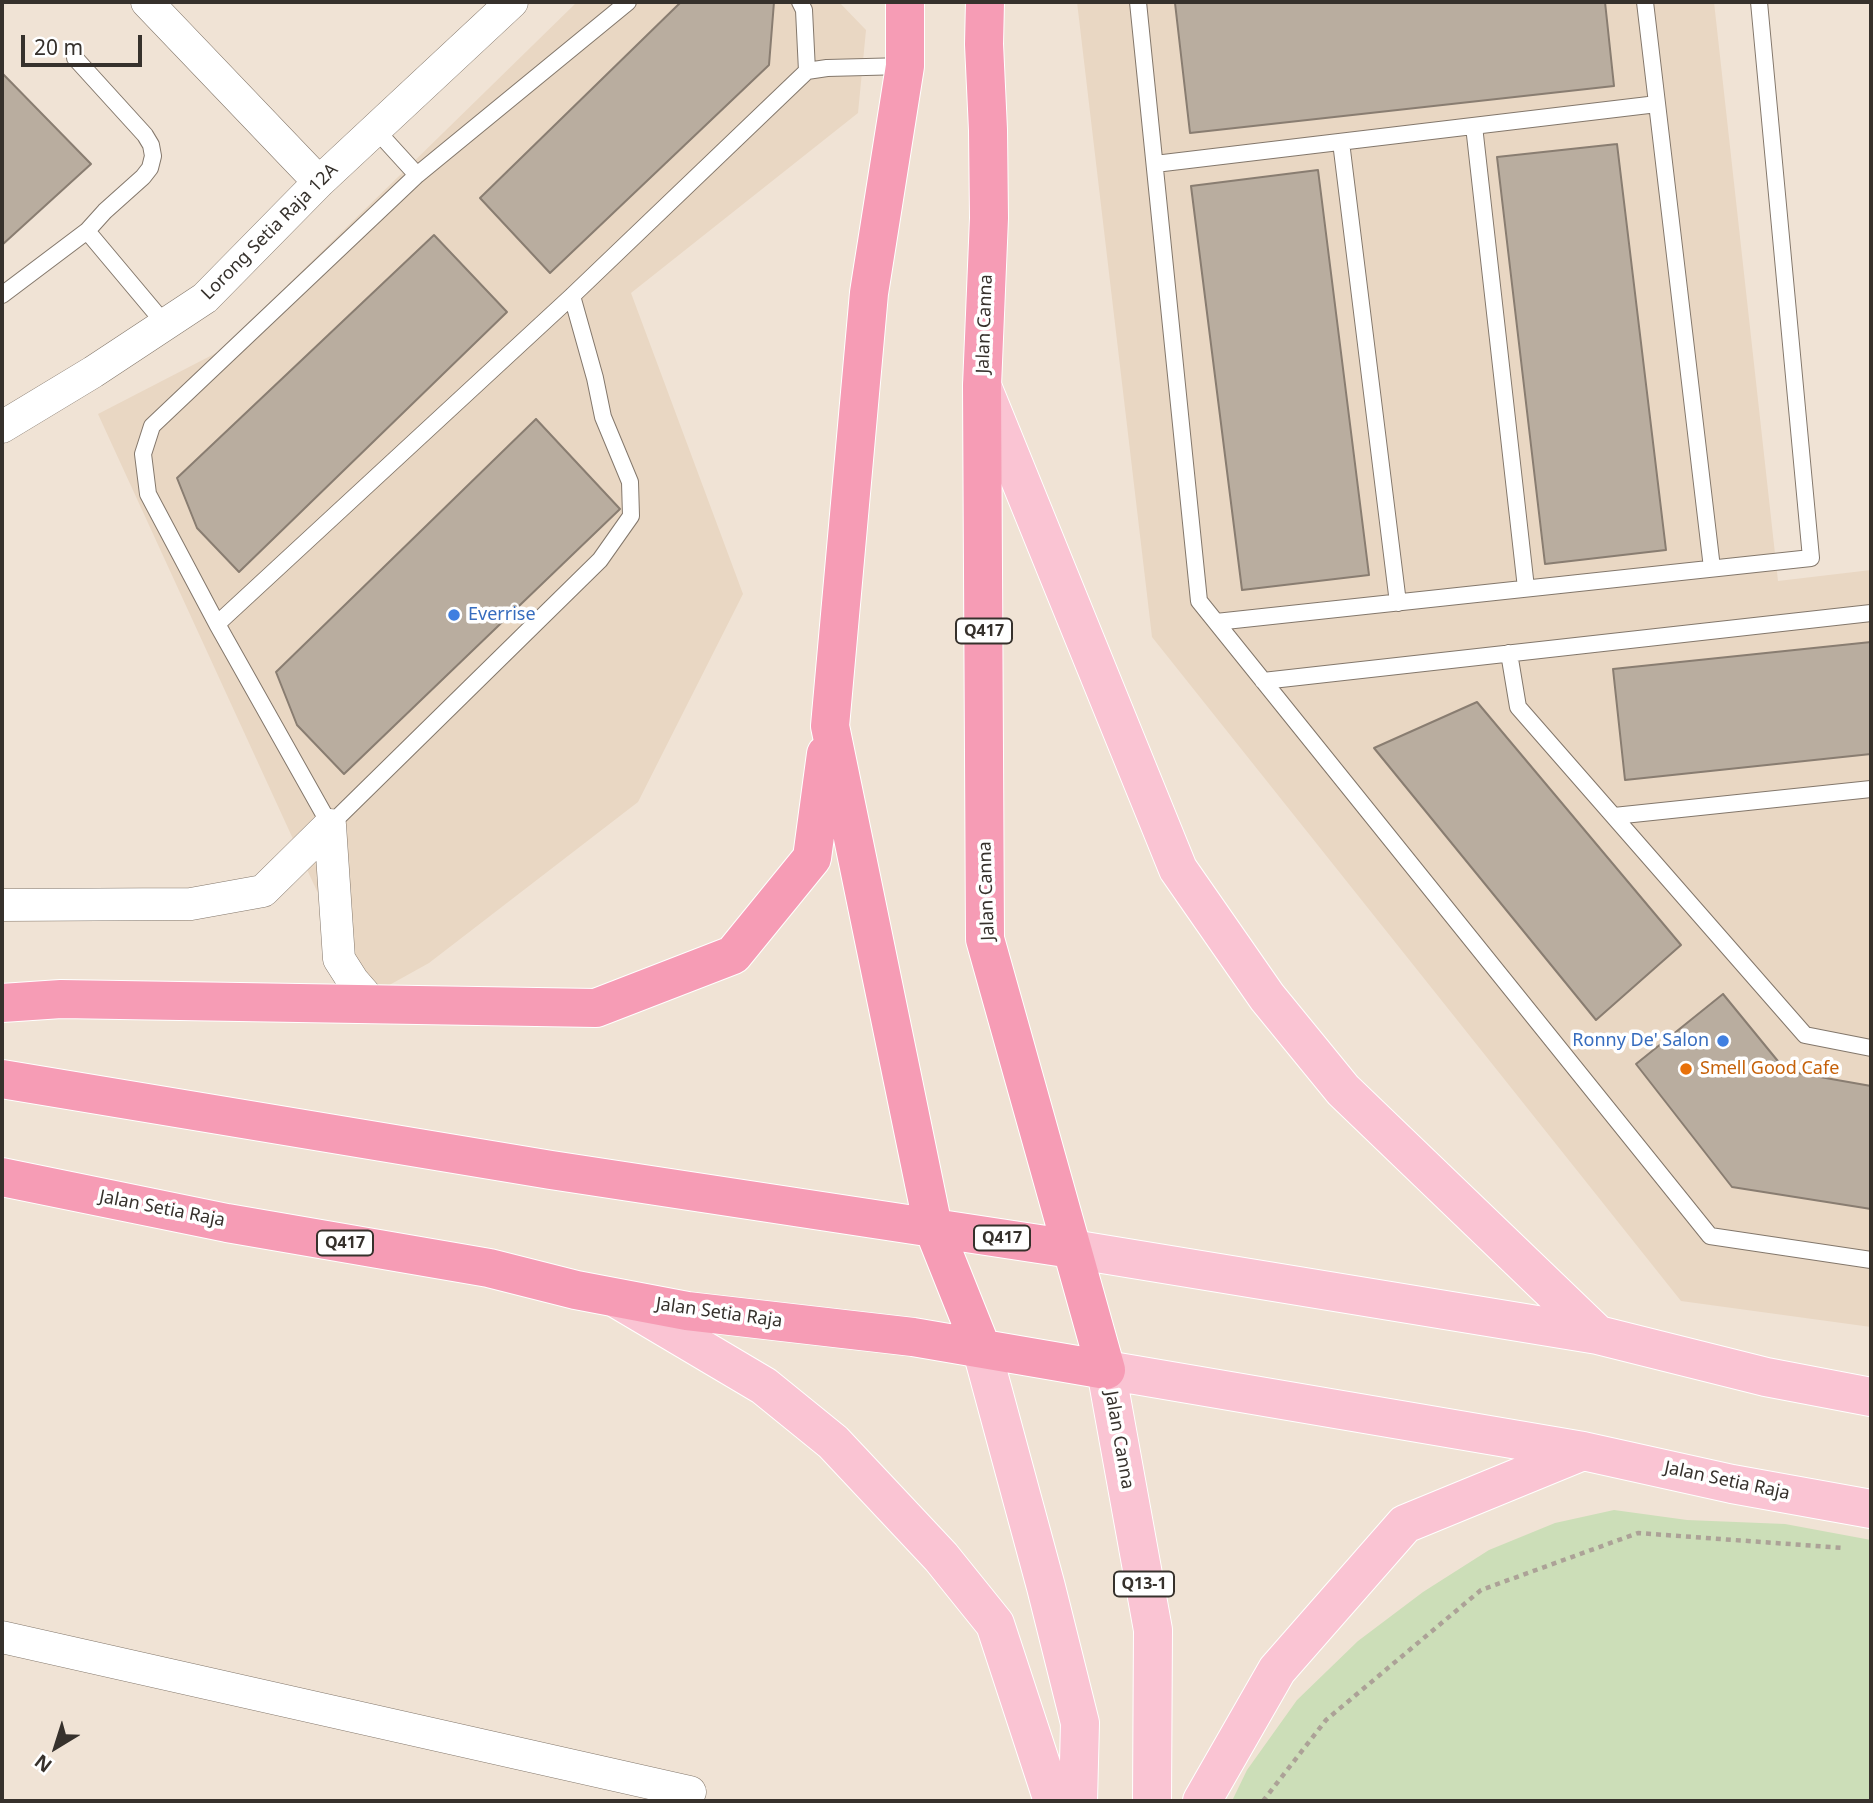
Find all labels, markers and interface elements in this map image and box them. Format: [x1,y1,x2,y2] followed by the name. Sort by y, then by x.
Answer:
[24,21,145,65] scale bar
[34,33,83,61] text: 20 m
[197,159,343,305] street label: Lorong Setia Raja 12A
[972,274,998,374] street label: Jalan Canna
[468,604,536,626] place label: Everrise
[446,607,462,623] marker: Everrise
[956,618,1012,644] road number: Q417
[974,841,1000,941] street label: Jalan Canna
[1572,1030,1709,1052] place label: Ronny De' Salon
[1715,1033,1731,1049] marker: Ronny De' Salon
[1700,1058,1839,1080] place label: Smell Good Cafe
[1678,1061,1694,1077] marker: Smell Good Cafe
[97,1186,227,1232] street label: Jalan Setia Raja
[974,1226,1030,1250] road number: Q417
[317,1231,373,1256] road number: Q417
[654,1293,784,1333] street label: Jalan Setia Raja
[1100,1389,1138,1491] street label: Jalan Canna
[1662,1457,1792,1505] street label: Jalan Setia Raja
[1114,1572,1174,1596] road number: Q13-1
[21,1712,91,1782] north arrow
[29,1749,57,1779] text: N

